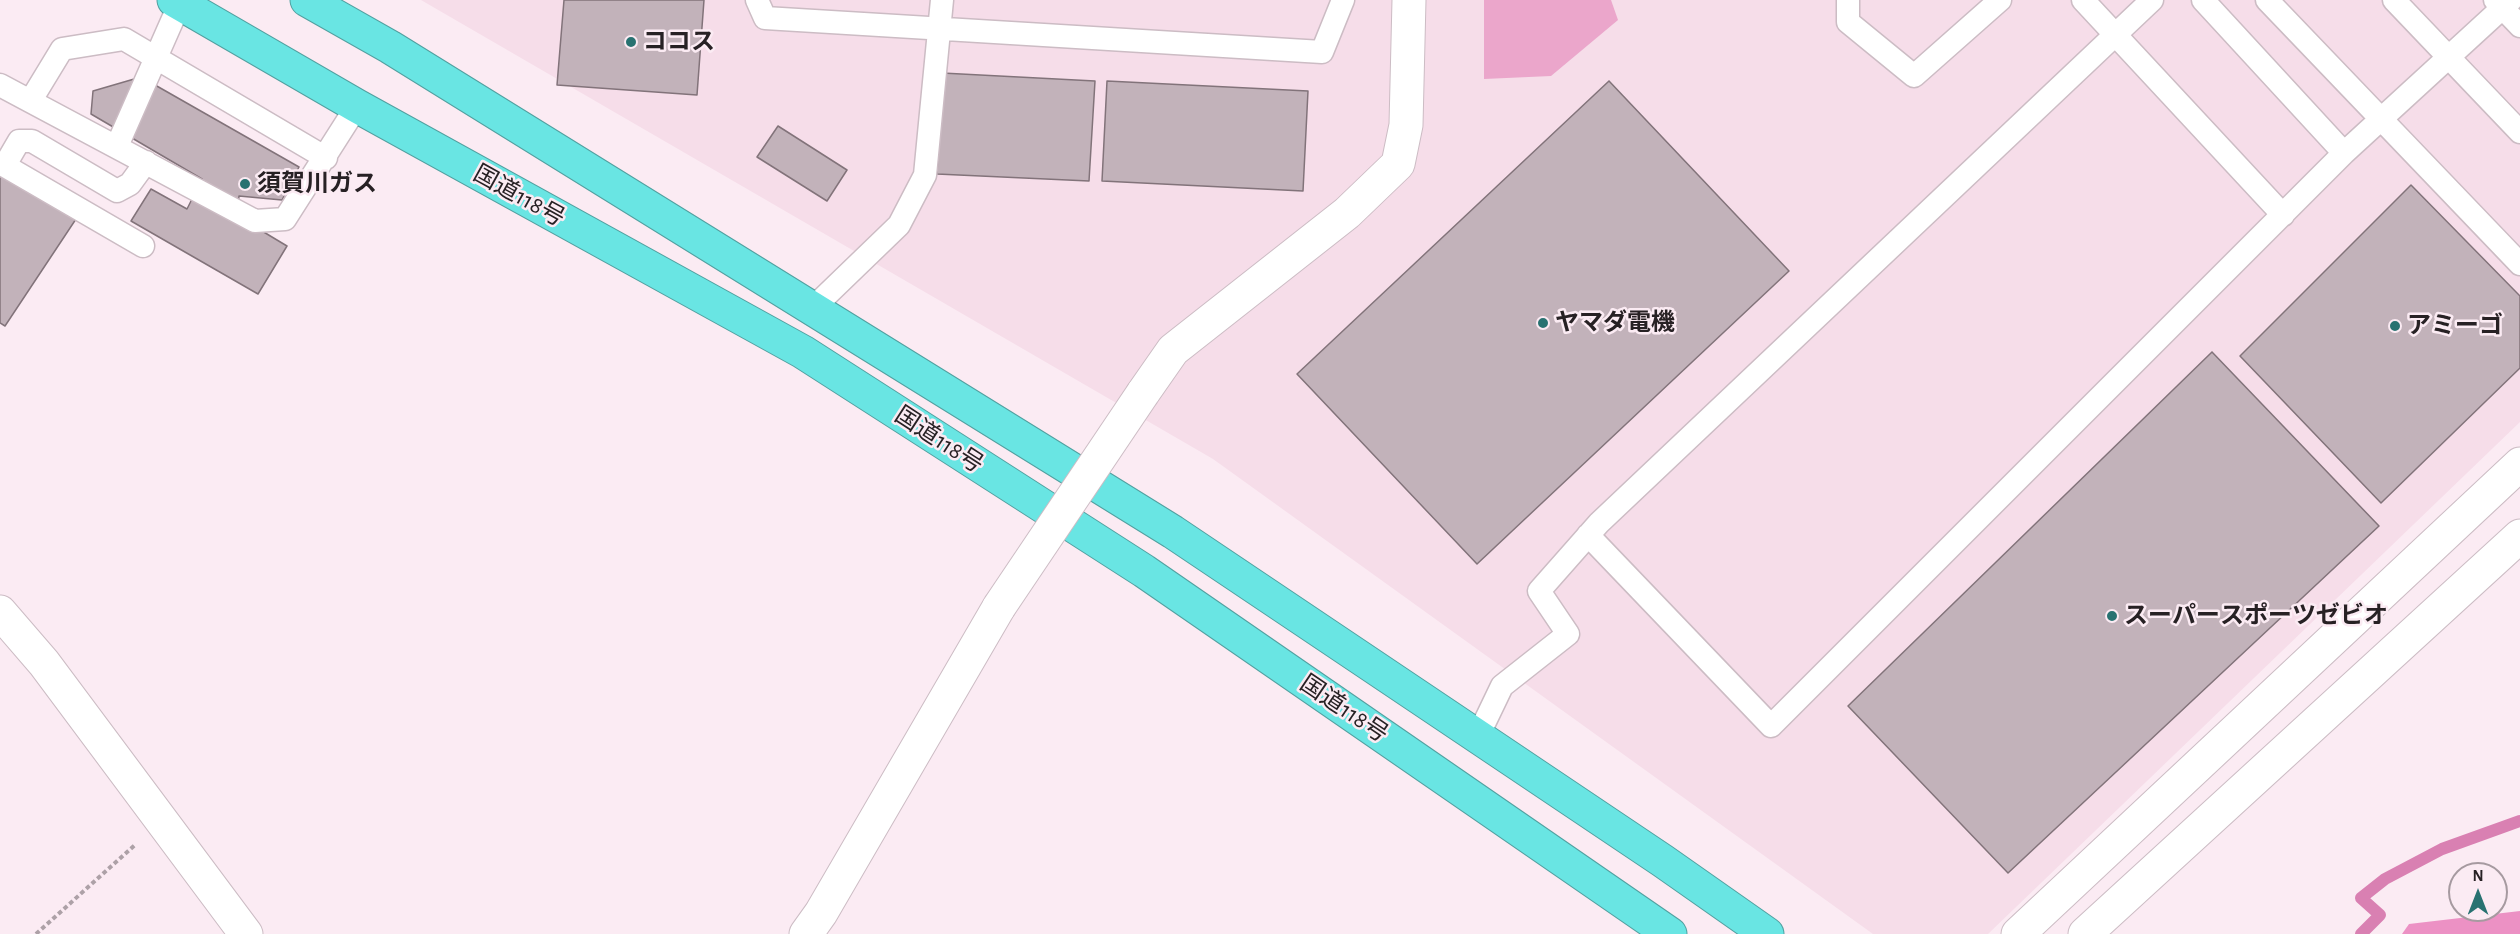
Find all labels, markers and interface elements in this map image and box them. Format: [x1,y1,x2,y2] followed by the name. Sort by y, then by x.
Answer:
[643,28,715,56] place label: ココス
[624,35,638,49] marker: ココス
[468,159,570,233] street label: 国道118号
[257,170,377,198] place label: 須賀川ガス
[238,177,252,191] marker: 須賀川ガス
[1555,309,1675,337] place label: ヤマダ電機
[2407,312,2503,340] place label: アミーゴ
[1536,316,1550,330] marker: ヤマダ電機
[2388,319,2402,333] marker: アミーゴ
[889,401,989,479] street label: 国道118号
[2124,602,2388,630] place label: スーパースポーツゼビオ
[2105,609,2119,623] marker: スーパースポーツゼビオ
[1295,669,1393,749] street label: 国道118号
[2448,862,2508,922] north arrow
[2472,868,2484,884] text: N

